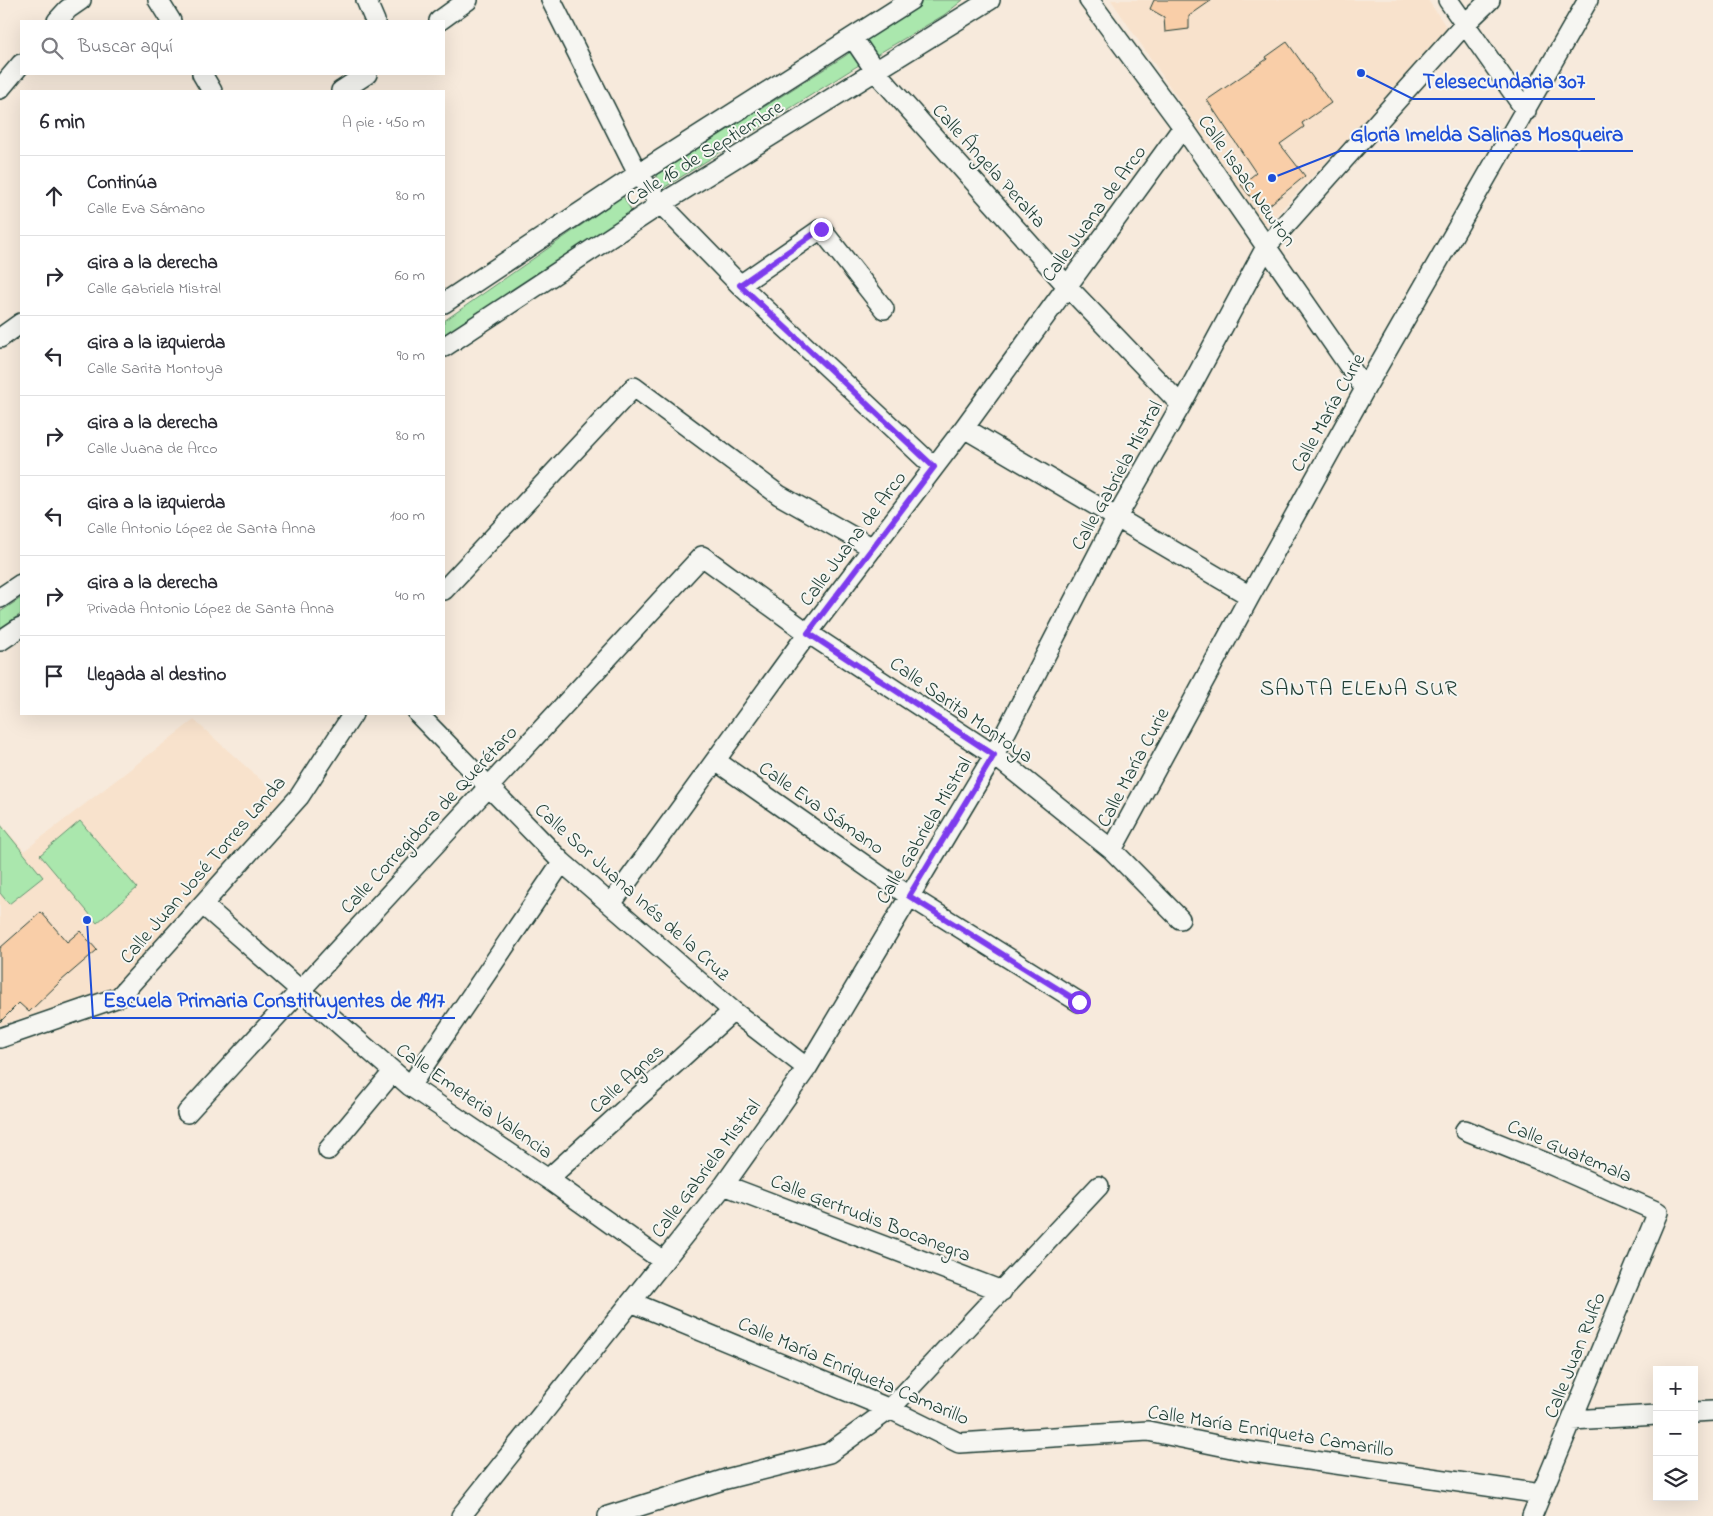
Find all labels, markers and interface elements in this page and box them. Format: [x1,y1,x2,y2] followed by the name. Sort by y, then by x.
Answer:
[20,20,445,75] search box
[38,34,66,62] icon: search
[78,34,173,61] text: Buscar aquí
[1413,63,1595,99] callout: Telesecundaria 307
[1423,68,1586,98] text: Telesecundaria 307
[621,94,790,214] street label: Calle 16 de Septiembre
[923,98,1052,236] street label: Calle Ángela Peralta
[40,108,85,138] text: 6 min
[1190,109,1302,254] street label: Calle Isaac Newton
[342,111,425,135] text: A pie · 450 m
[1340,115,1633,151] callout: Gloria Imelda Salinas Mosqueira
[1351,121,1623,151] text: Gloria Imelda Salinas Mosqueira
[1035,140,1155,289] street label: Calle Juana de Arco
[87,170,157,197] text: Continúa
[40,182,68,210] icon: ahead
[396,184,425,208] text: 80 m
[87,197,205,221] text: Calle Eva Sámano
[810,218,833,241] route end
[87,250,218,277] text: Gira a la derecha
[40,262,68,290] icon: right
[395,264,425,288] text: 60 m
[87,277,221,301] text: Calle Gabriela Mistral
[87,330,225,357] text: Gira a la izquierda
[40,342,68,370] icon: left
[397,344,425,368] text: 90 m
[1284,348,1374,478] street label: Calle María Curie
[87,357,223,381] text: Calle Sarita Montoya
[1065,396,1171,556] street label: Calle Gabriela Mistral
[87,410,218,437] text: Gira a la derecha
[40,422,68,450] icon: right
[396,424,425,448] text: 80 m
[87,437,217,461] text: Calle Juana de Arco
[793,466,915,613] street label: Calle Juana de Arco
[87,490,225,517] text: Gira a la izquierda
[40,502,68,530] icon: left
[390,504,425,528] text: 100 m
[87,517,316,541] text: Calle Antonio López de Santa Anna
[87,570,218,597] text: Gira a la derecha
[40,582,68,610] icon: right
[395,584,425,608] text: 40 m
[87,597,334,621] text: Privada Antonio López de Santa Anna
[883,650,1038,772] street label: Calle Sarita Montoya
[40,662,68,690] icon: arrive
[87,662,226,689] text: Llegada al destino
[1260,674,1458,706] district label: SANTA ELENA SUR
[1090,703,1178,833] street label: Calle María Curie
[334,720,526,922] street label: Calle Corregidora de Querétaro
[870,752,981,910] street label: Calle Gabriela Mistral
[752,755,889,863] street label: Calle Eva Sámano
[114,770,294,971] street label: Calle Juan José Torres Landa
[527,797,736,989] street label: Calle Sor Juana Inés de la Cruz
[93,982,455,1018] callout: Escuela Primaria Constituyentes de 1917
[103,987,445,1019] text: Escuela Primaria Constituyentes de 1917
[1068,991,1091,1014] route start
[389,1037,558,1167] street label: Calle Emeteria Valencia
[583,1038,673,1122] street label: Calle Agnes
[645,1094,769,1245] street label: Calle Gabriela Mistral
[1502,1113,1636,1192] street label: Calle Guatemala
[765,1168,975,1272] street label: Calle Gertrudis Bocanegra
[1538,1289,1615,1423] street label: Calle Juan Rulfo
[733,1310,973,1434] street label: Calle María Enriqueta Camarillo
[1653,1366,1698,1501] map controls
[1653,1366,1698,1411] button: +
[1145,1399,1396,1466] street label: Calle María Enriqueta Camarillo
[1653,1411,1698,1456] button: −
[1653,1456,1698,1501] button: layers

